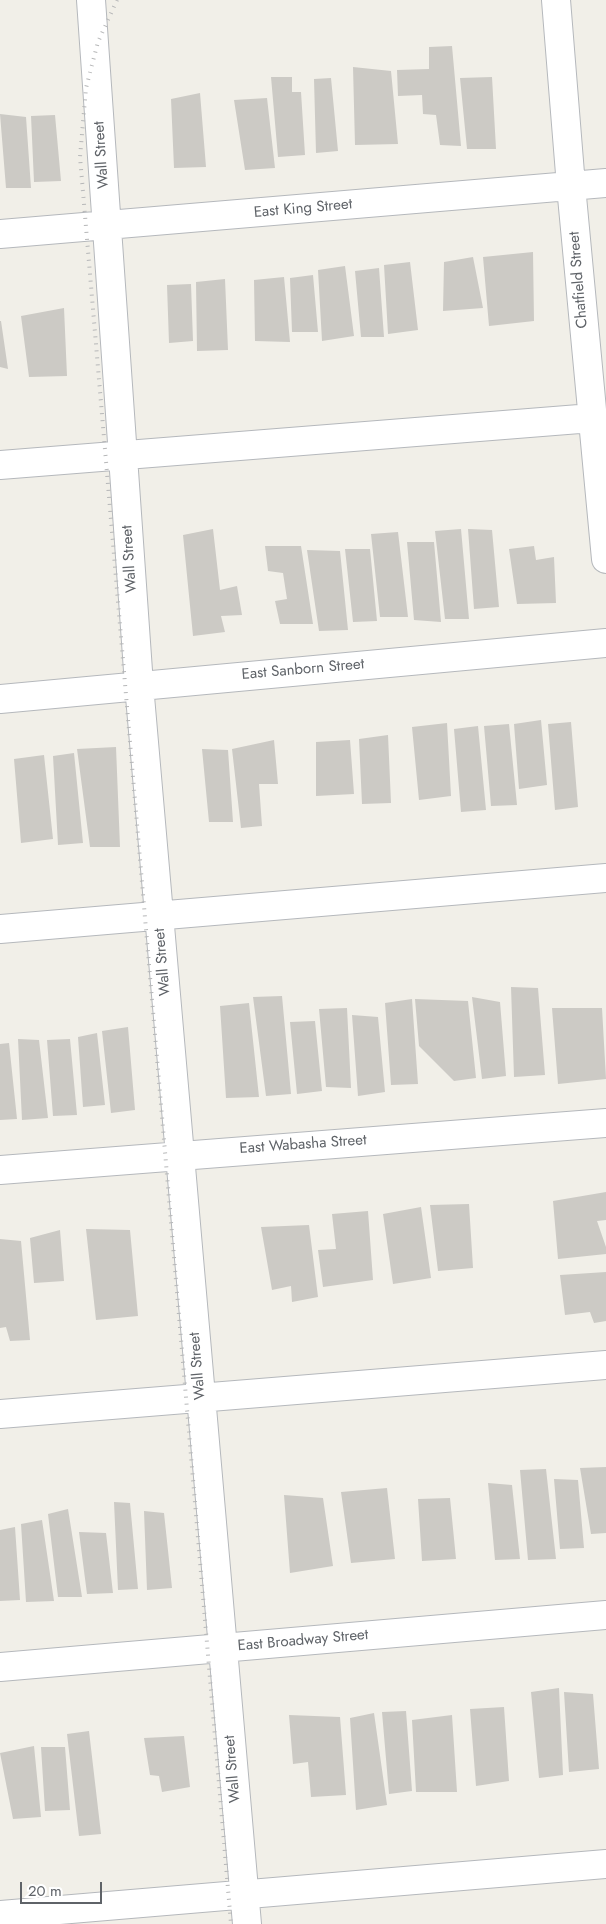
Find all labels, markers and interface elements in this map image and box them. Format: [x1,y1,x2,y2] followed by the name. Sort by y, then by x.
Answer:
[91,121,113,189] street label: Wall Street
[253,196,353,222] street label: East King Street
[566,231,592,329] street label: Chatfield Street
[119,525,141,593] street label: Wall Street
[241,656,365,684] street label: East Sanborn Street
[151,927,175,997] street label: Wall Street
[239,1132,367,1158] street label: East Wabasha Street
[186,1331,210,1401] street label: Wall Street
[237,1626,369,1656] street label: East Broadway Street
[221,1734,245,1804] street label: Wall Street
[22,1872,105,1904] scale bar
[28,1880,62,1902] text: 20 m

